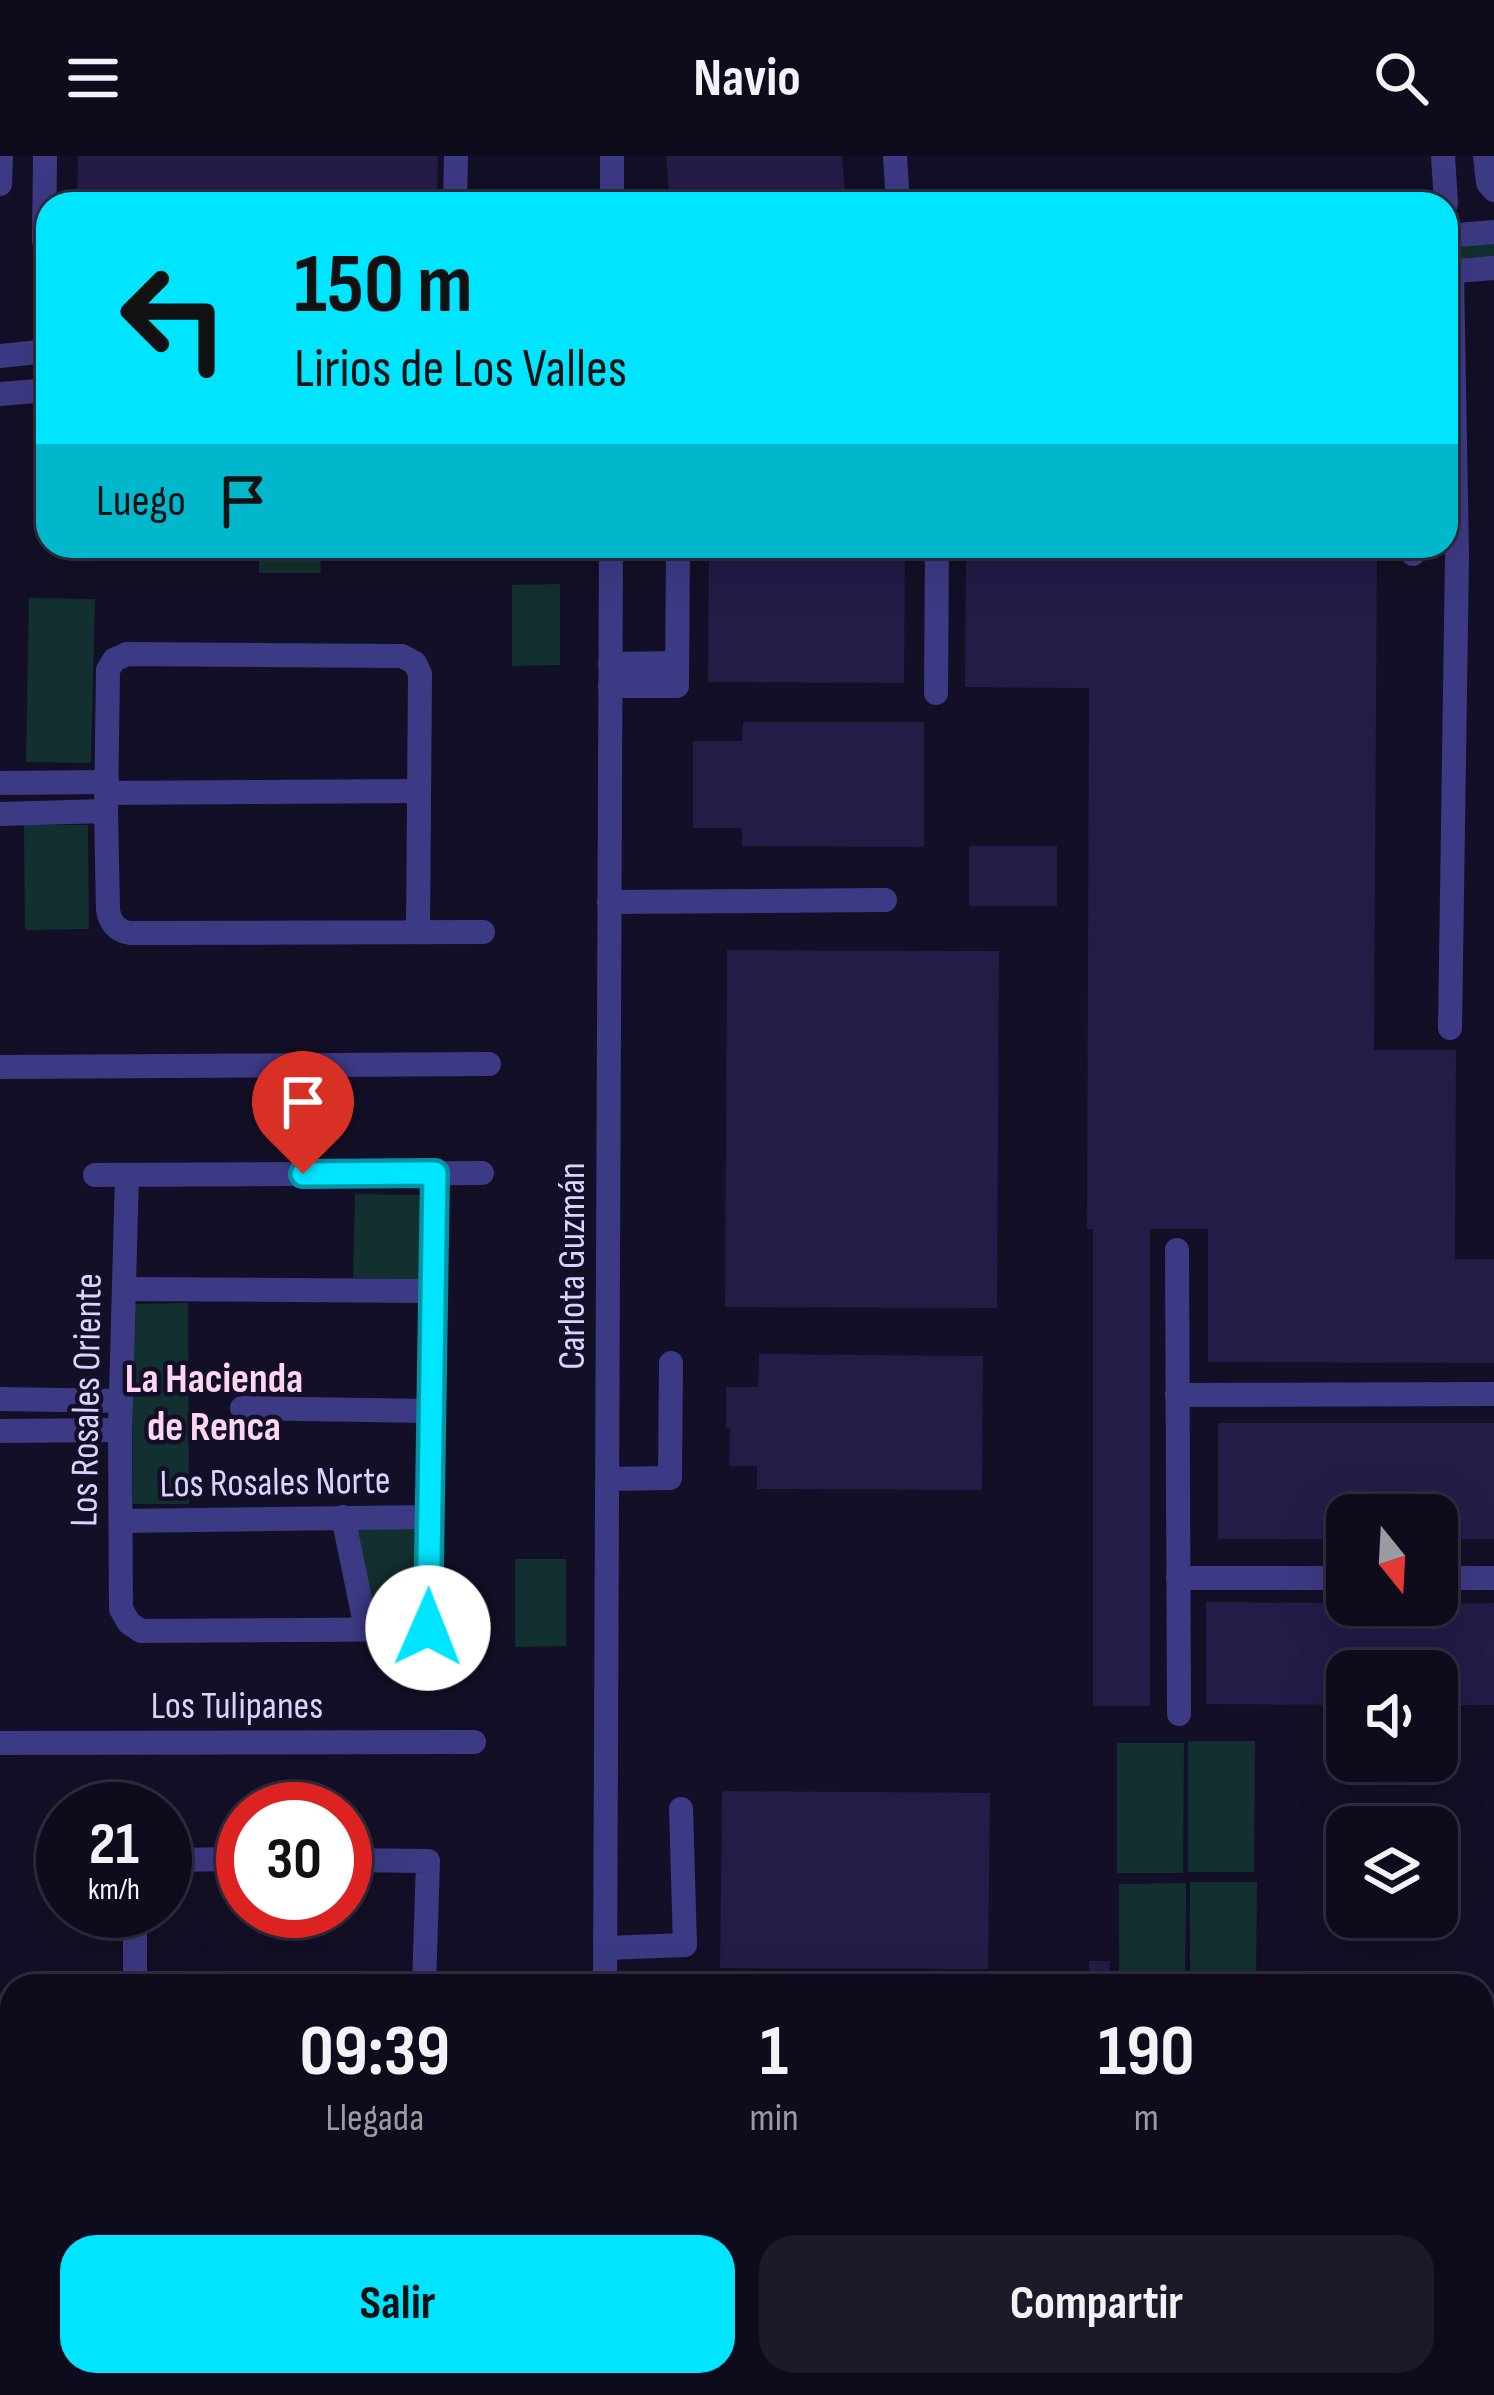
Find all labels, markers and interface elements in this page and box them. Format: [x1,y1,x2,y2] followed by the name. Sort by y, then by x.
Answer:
[60,45,126,111] icon: menu
[1368,45,1434,111] icon: search
[693,46,801,111] text: Navio
[294,235,473,336] text: 150 m
[96,240,252,396] icon: left
[294,337,627,402] text: Lirios de Los Valles
[210,468,276,534] icon: arrive
[96,474,186,529] text: Luego
[252,1051,354,1174] pin
[270,1069,336,1135] icon: arrive
[549,1162,596,1370] street label: Carlota Guzmán
[61,1273,113,1527] street label: Los Rosales Oriente
[125,1354,303,1453] district label: La Hacienda de Renca
[159,1457,391,1509] street label: Los Rosales Norte
[1326,1494,1458,1626] north arrow
[1326,1494,1458,1938] map controls
[365,1565,491,1691] position arrow
[1326,1650,1458,1782] button: sound
[151,1683,323,1730] street label: Los Tulipanes
[216,1782,372,1938] speed limit sign: 30
[1326,1806,1458,1938] button: layers
[89,1809,139,1881] text: 21
[88,1872,140,1908] text: km/h
[299,2009,450,2096] text: 09:39
[760,2009,788,2096] text: 1
[1098,2009,1195,2096] text: 190
[325,2095,424,2142] text: Llegada
[750,2095,799,2142] text: min
[1134,2095,1159,2142] text: m
[60,2235,735,2373] button: Salir
[759,2235,1434,2373] button: Compartir

